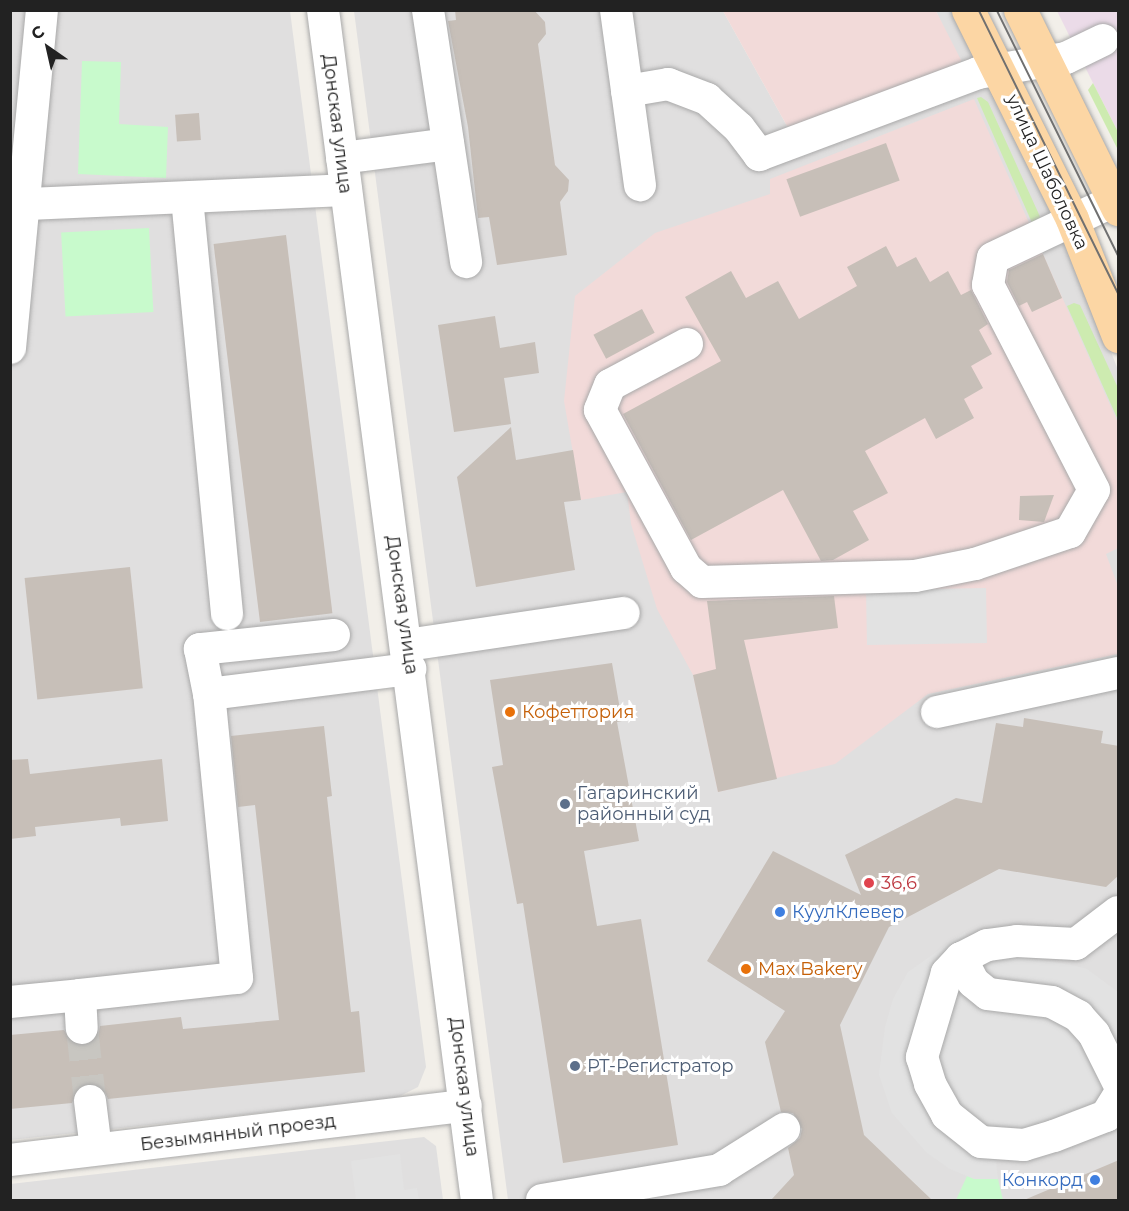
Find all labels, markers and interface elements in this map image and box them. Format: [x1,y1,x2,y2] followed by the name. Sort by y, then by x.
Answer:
[18,18,78,78] north arrow
[28,22,48,44] text: С
[318,53,356,195] street label: Донская улица
[1002,91,1092,253] street label: улица Шаболовка
[382,534,422,676] street label: Донская улица
[522,701,634,723] place label: Кофеттория
[503,705,517,719] marker: Кофеттория
[577,783,710,826] place label: Гагаринский районный суд
[558,797,572,811] marker: Гагаринский районный суд
[881,872,917,894] place label: 36,6
[862,876,876,890] marker: 36,6
[792,901,904,923] place label: КуулКлевер
[773,905,787,919] marker: КуулКлевер
[758,958,862,980] place label: Max Bakery
[739,962,753,976] marker: Max Bakery
[445,1016,483,1158] street label: Донская улица
[587,1055,734,1077] place label: РТ-Регистратор
[568,1059,582,1073] marker: РТ-Регистратор
[139,1110,337,1156] street label: Безымянный проезд
[1002,1169,1083,1191] place label: Конкорд
[1088,1173,1102,1187] marker: Конкорд

